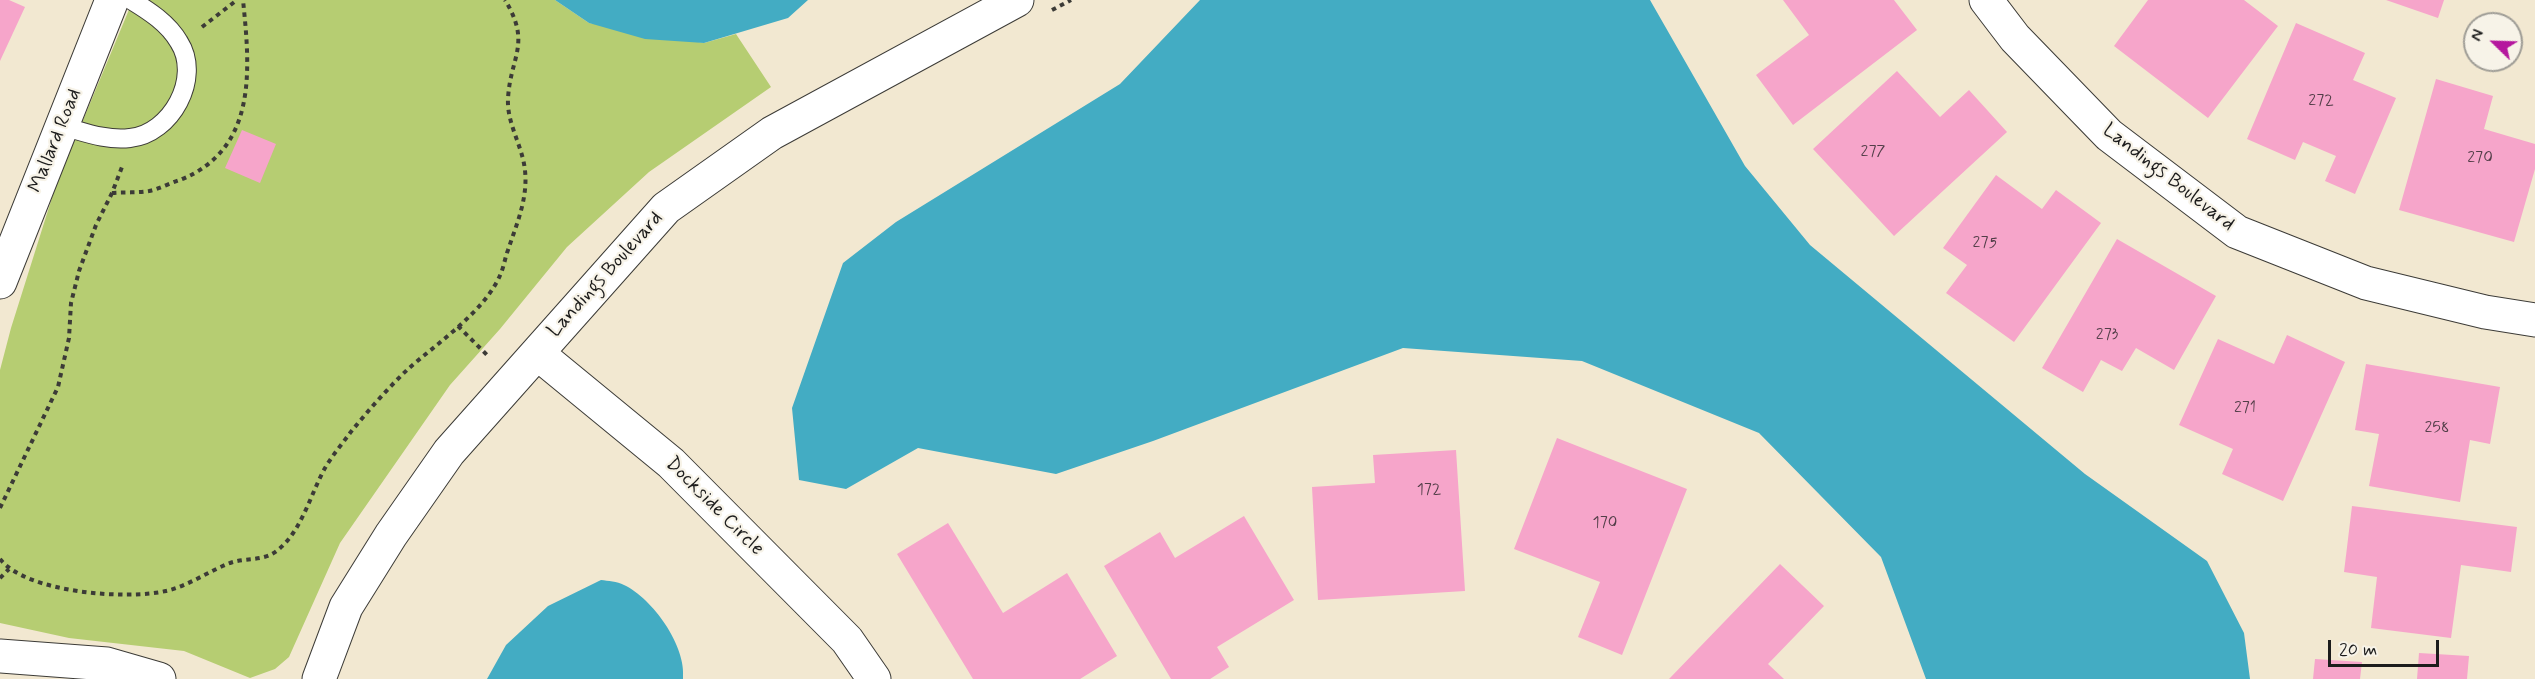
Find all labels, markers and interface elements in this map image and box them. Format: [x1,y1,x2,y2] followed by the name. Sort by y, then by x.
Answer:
[2463,12,2523,72] north arrow
[2466,27,2490,45] text: N
[24,86,88,196] street label: Mallard Road
[2308,92,2334,112] house number: 272
[2097,119,2239,237] street label: Landings Boulevard
[1861,143,1885,163] house number: 277
[2467,149,2493,169] house number: 270
[543,207,669,343] street label: Landings Boulevard
[1973,234,1997,254] house number: 275
[2096,326,2118,346] house number: 273
[2234,399,2256,419] house number: 271
[2424,419,2450,439] house number: 258
[660,453,768,561] street label: Dockside Circle
[1417,481,1441,501] house number: 172
[1593,514,1617,534] house number: 170
[2331,628,2442,666] scale bar
[2339,638,2377,662] text: 20 m

